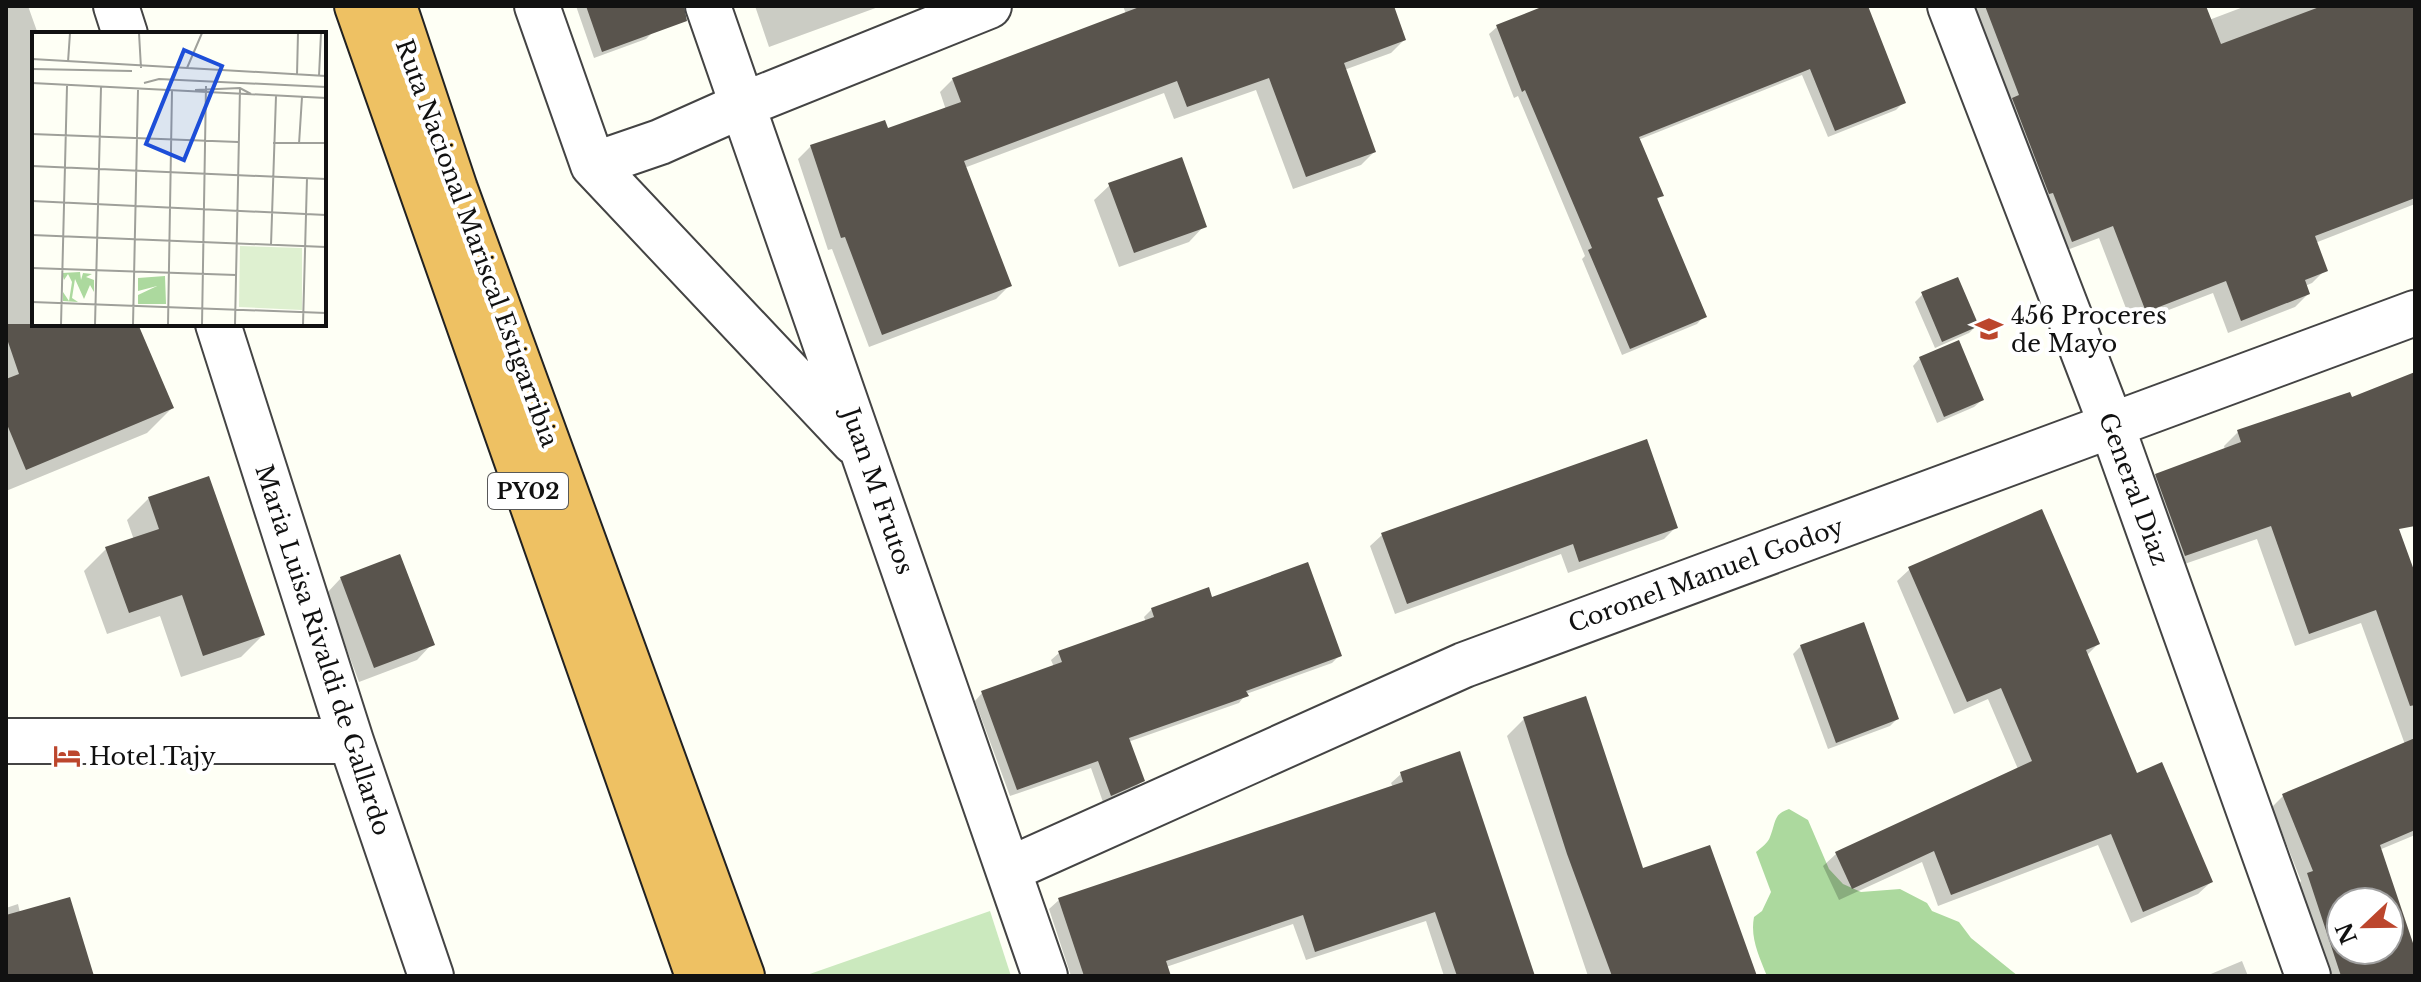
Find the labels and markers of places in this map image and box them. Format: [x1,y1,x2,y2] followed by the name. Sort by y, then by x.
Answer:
[2011,301,2167,358] place label: 456 Proceres de Mayo
[1974,314,2004,344] school or university icon: 456 Proceres de Mayo
[52,741,82,771] hotel icon: Hotel Tajy
[89,742,216,771] place label: Hotel Tajy

